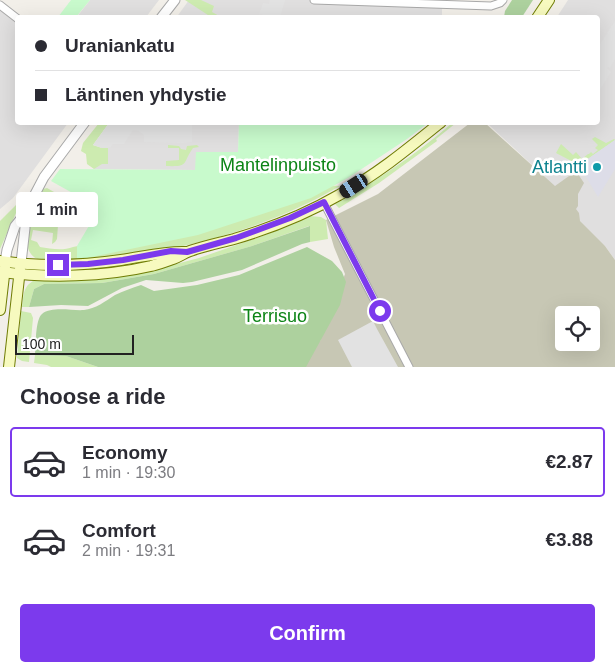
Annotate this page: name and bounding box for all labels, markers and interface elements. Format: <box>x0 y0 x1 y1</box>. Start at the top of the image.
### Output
text: Uraniankatu <box>65 35 175 56</box>
text: Läntinen yhdystie <box>65 84 227 105</box>
park label: Mantelinpuisto <box>220 155 336 175</box>
place label: Atlantti <box>532 157 587 177</box>
marker: Atlantti <box>591 161 603 173</box>
car <box>337 172 370 200</box>
callout: 1 min <box>17 192 99 228</box>
text: 1 min <box>36 201 78 218</box>
route end <box>47 254 69 276</box>
route start <box>369 300 391 322</box>
park label: Terrisuo <box>243 306 307 326</box>
map controls <box>555 306 600 351</box>
button: locate <box>555 306 600 351</box>
scale bar <box>15 332 134 355</box>
text: 100 m <box>22 336 61 352</box>
text: Choose a ride <box>20 384 165 409</box>
icon: car <box>22 440 67 485</box>
text: Economy <box>82 442 168 463</box>
text: €2.87 <box>545 451 593 472</box>
text: 1 min · 19:30 <box>82 464 175 481</box>
icon: car <box>22 518 67 563</box>
text: Comfort <box>82 520 156 541</box>
text: €3.88 <box>545 529 593 550</box>
text: 2 min · 19:31 <box>82 542 175 559</box>
button: Confirm <box>20 604 595 662</box>

